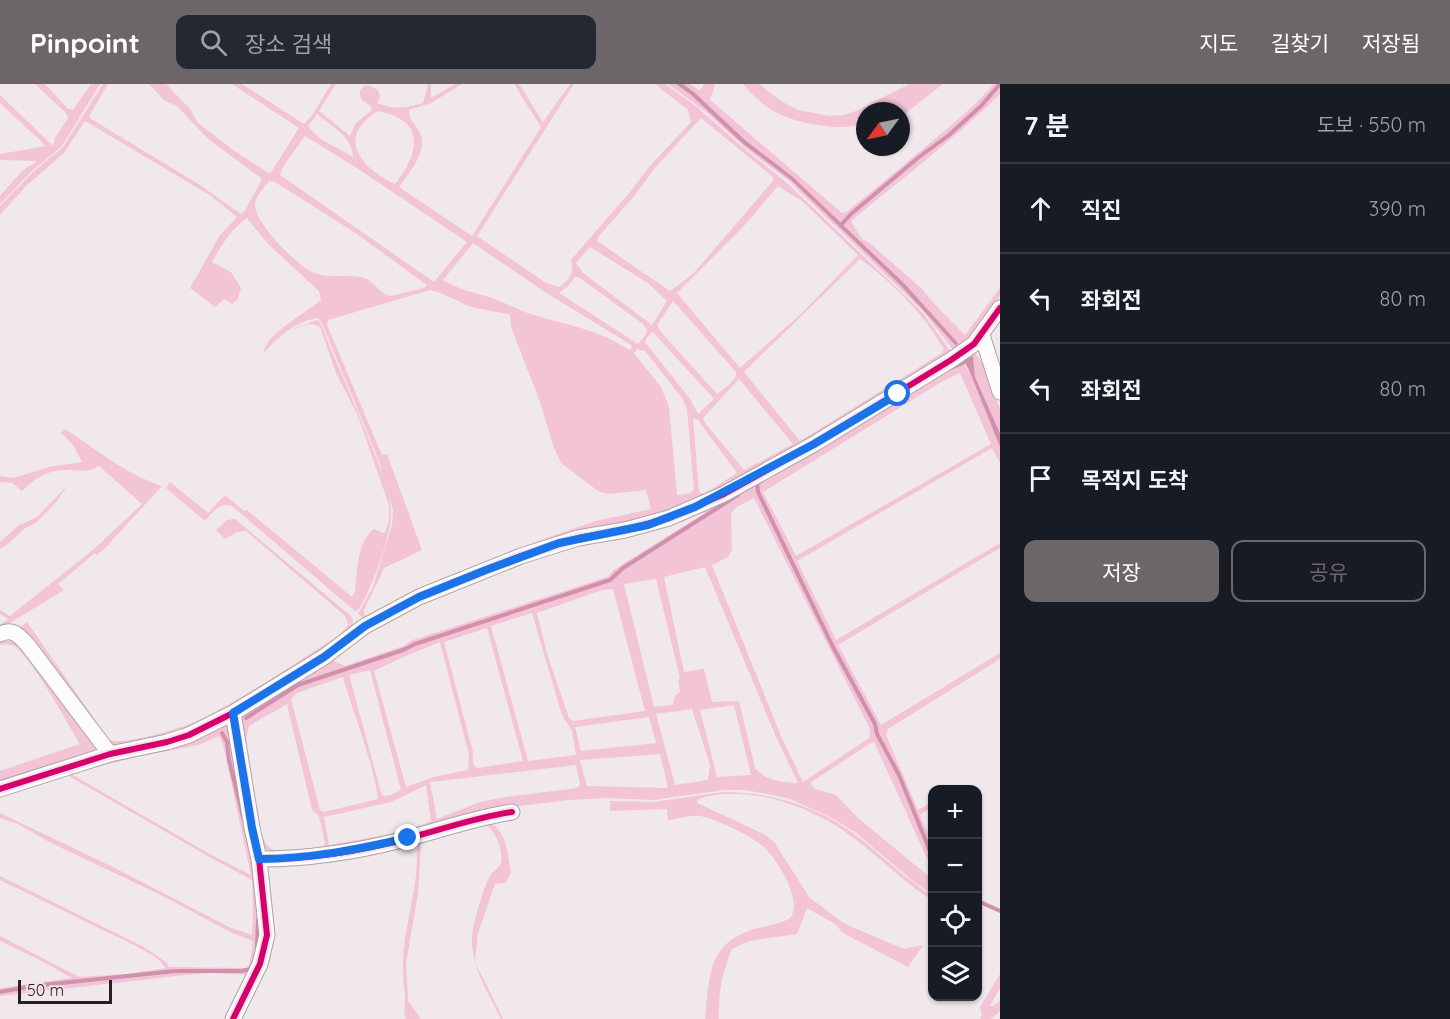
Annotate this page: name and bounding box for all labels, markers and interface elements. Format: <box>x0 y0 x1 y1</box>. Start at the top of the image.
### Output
search box <box>176 15 596 69</box>
text: Pinpoint <box>30 25 140 60</box>
icon: search <box>197 26 230 59</box>
text: 장소 검색 <box>245 30 332 58</box>
text: 지도 <box>1199 30 1238 56</box>
text: 길찾기 <box>1271 30 1329 56</box>
text: 저장됨 <box>1362 30 1420 56</box>
north arrow <box>856 102 910 156</box>
text: 7 분 <box>1024 109 1069 142</box>
text: 도보 · 550 m <box>1317 112 1426 137</box>
icon: ahead <box>1024 192 1057 225</box>
text: 직진 <box>1081 196 1121 224</box>
text: 390 m <box>1369 196 1426 221</box>
icon: left <box>1024 282 1057 315</box>
text: 좌회전 <box>1081 286 1142 314</box>
text: 80 m <box>1380 286 1426 311</box>
icon: left <box>1024 372 1057 405</box>
text: 좌회전 <box>1081 376 1142 404</box>
text: 80 m <box>1380 376 1426 401</box>
route start <box>884 380 910 406</box>
icon: arrive <box>1024 462 1057 495</box>
text: 목적지 도착 <box>1081 466 1188 494</box>
button: 저장 <box>1024 540 1219 602</box>
button: 공유 <box>1231 540 1426 602</box>
map controls <box>928 785 982 1001</box>
button: + <box>928 785 982 839</box>
route end <box>394 824 420 850</box>
button: − <box>928 839 982 893</box>
button: locate <box>928 893 982 947</box>
button: layers <box>928 947 982 1001</box>
scale bar <box>18 977 112 1004</box>
text: 50 m <box>27 980 64 1000</box>

